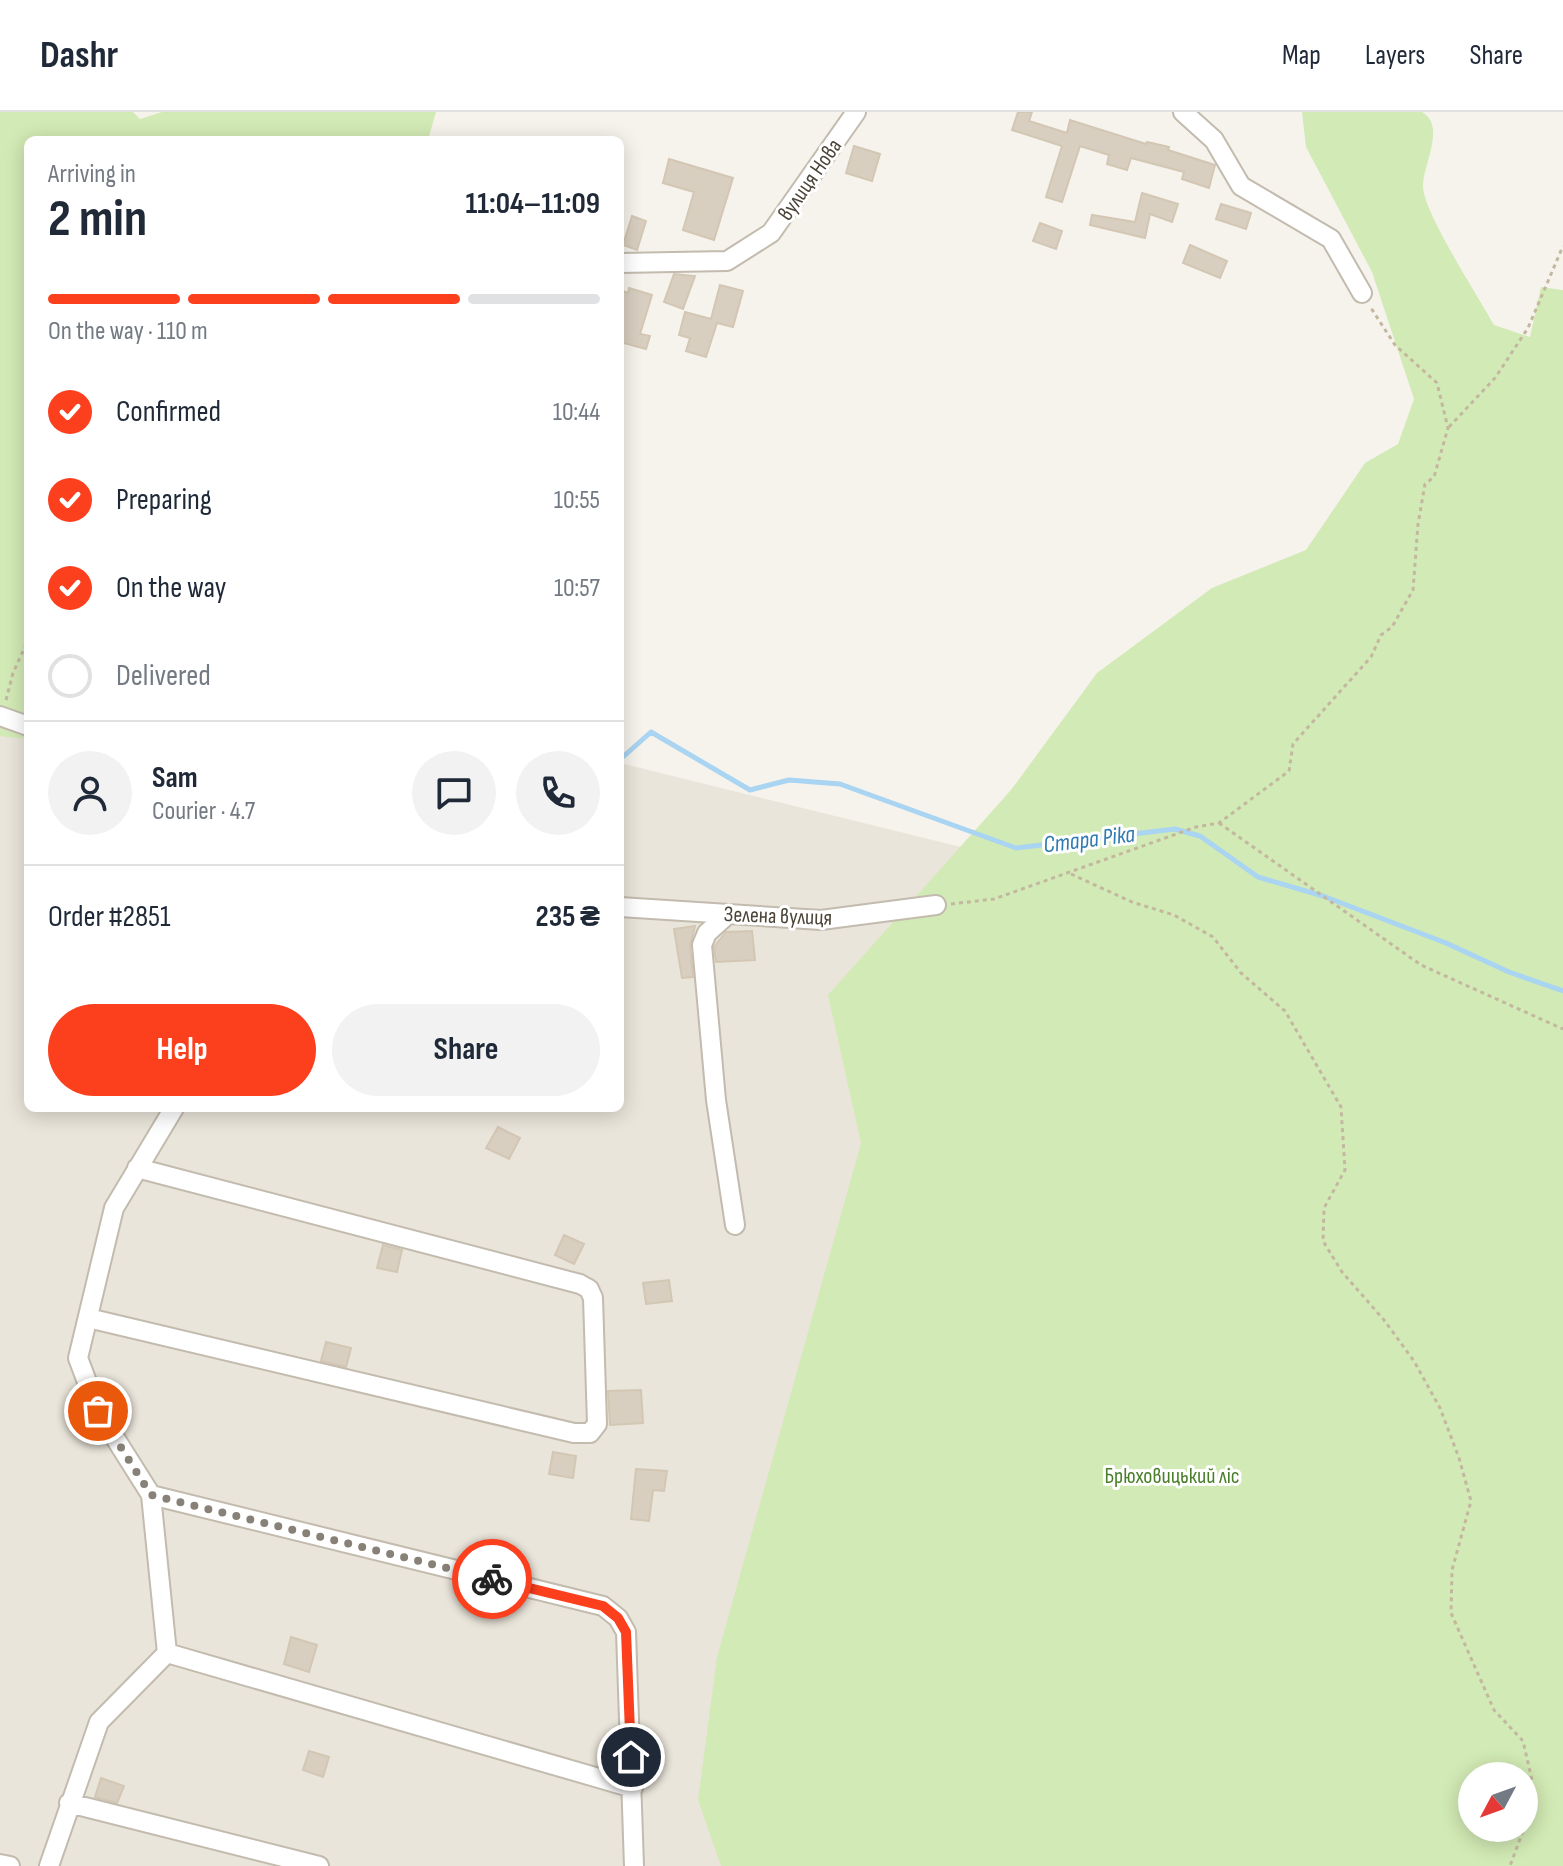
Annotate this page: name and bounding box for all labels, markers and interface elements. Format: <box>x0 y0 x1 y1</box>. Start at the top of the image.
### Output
text: Dashr <box>40 33 118 78</box>
text: Map <box>1282 39 1321 72</box>
text: Layers <box>1365 39 1425 72</box>
text: Share <box>1469 39 1523 72</box>
street label: вулиця Нова <box>772 134 848 226</box>
text: Arriving in <box>48 159 136 190</box>
text: 11:04–11:09 <box>465 186 600 222</box>
text: 2 min <box>48 188 147 251</box>
text: On the way · 110 m <box>48 316 208 347</box>
icon: check <box>48 390 92 434</box>
text: Confirmed <box>116 394 221 430</box>
text: 10:44 <box>553 397 600 428</box>
icon: check <box>48 478 92 522</box>
text: Preparing <box>116 482 212 518</box>
text: 10:55 <box>554 485 600 516</box>
icon: check <box>48 566 92 610</box>
text: On the way <box>116 570 226 606</box>
text: 10:57 <box>554 573 600 604</box>
text: Delivered <box>116 658 211 694</box>
button: person <box>48 751 132 835</box>
button: chat <box>412 751 496 835</box>
button: phone <box>516 751 600 835</box>
text: Sam <box>152 760 198 796</box>
text: Courier · 4.7 <box>152 796 255 827</box>
water label: Стара Ріка <box>1042 819 1137 859</box>
text: Order #2851 <box>48 899 171 935</box>
text: 235 ₴ <box>536 899 600 935</box>
street label: Зелена вулиця <box>723 901 833 932</box>
button: Help <box>48 1004 316 1096</box>
button: Share <box>332 1004 600 1096</box>
pin <box>64 1377 132 1445</box>
icon: bag <box>76 1389 120 1433</box>
park label: Брюховицький ліс <box>1104 1463 1240 1490</box>
courier <box>452 1539 532 1619</box>
icon: bike <box>470 1557 514 1601</box>
pin <box>597 1723 665 1791</box>
icon: home <box>609 1735 653 1779</box>
north arrow <box>1458 1762 1538 1842</box>
map controls <box>1458 1762 1538 1842</box>

